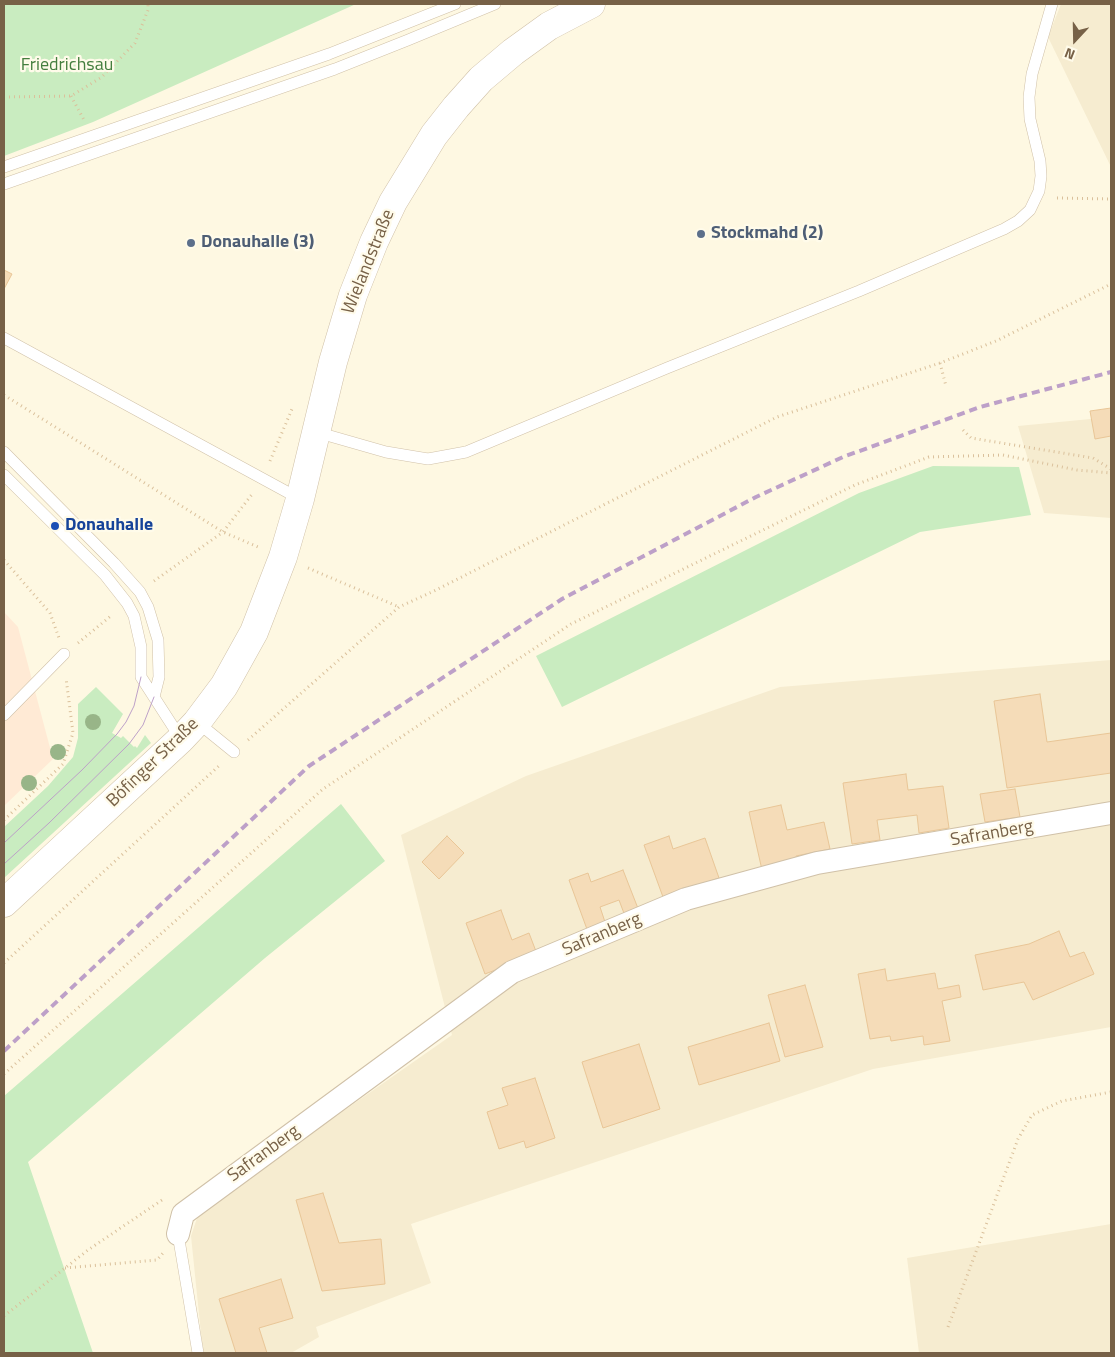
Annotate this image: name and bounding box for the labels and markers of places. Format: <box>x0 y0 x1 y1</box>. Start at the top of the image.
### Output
place label: Stockmahd (2) <box>711 223 823 245</box>
marker: Stockmahd (2) <box>695 228 707 240</box>
place label: Donauhalle (3) <box>201 232 314 254</box>
marker: Donauhalle (3) <box>185 237 197 249</box>
place label: Donauhalle <box>65 515 153 537</box>
marker: Donauhalle <box>49 520 61 532</box>

